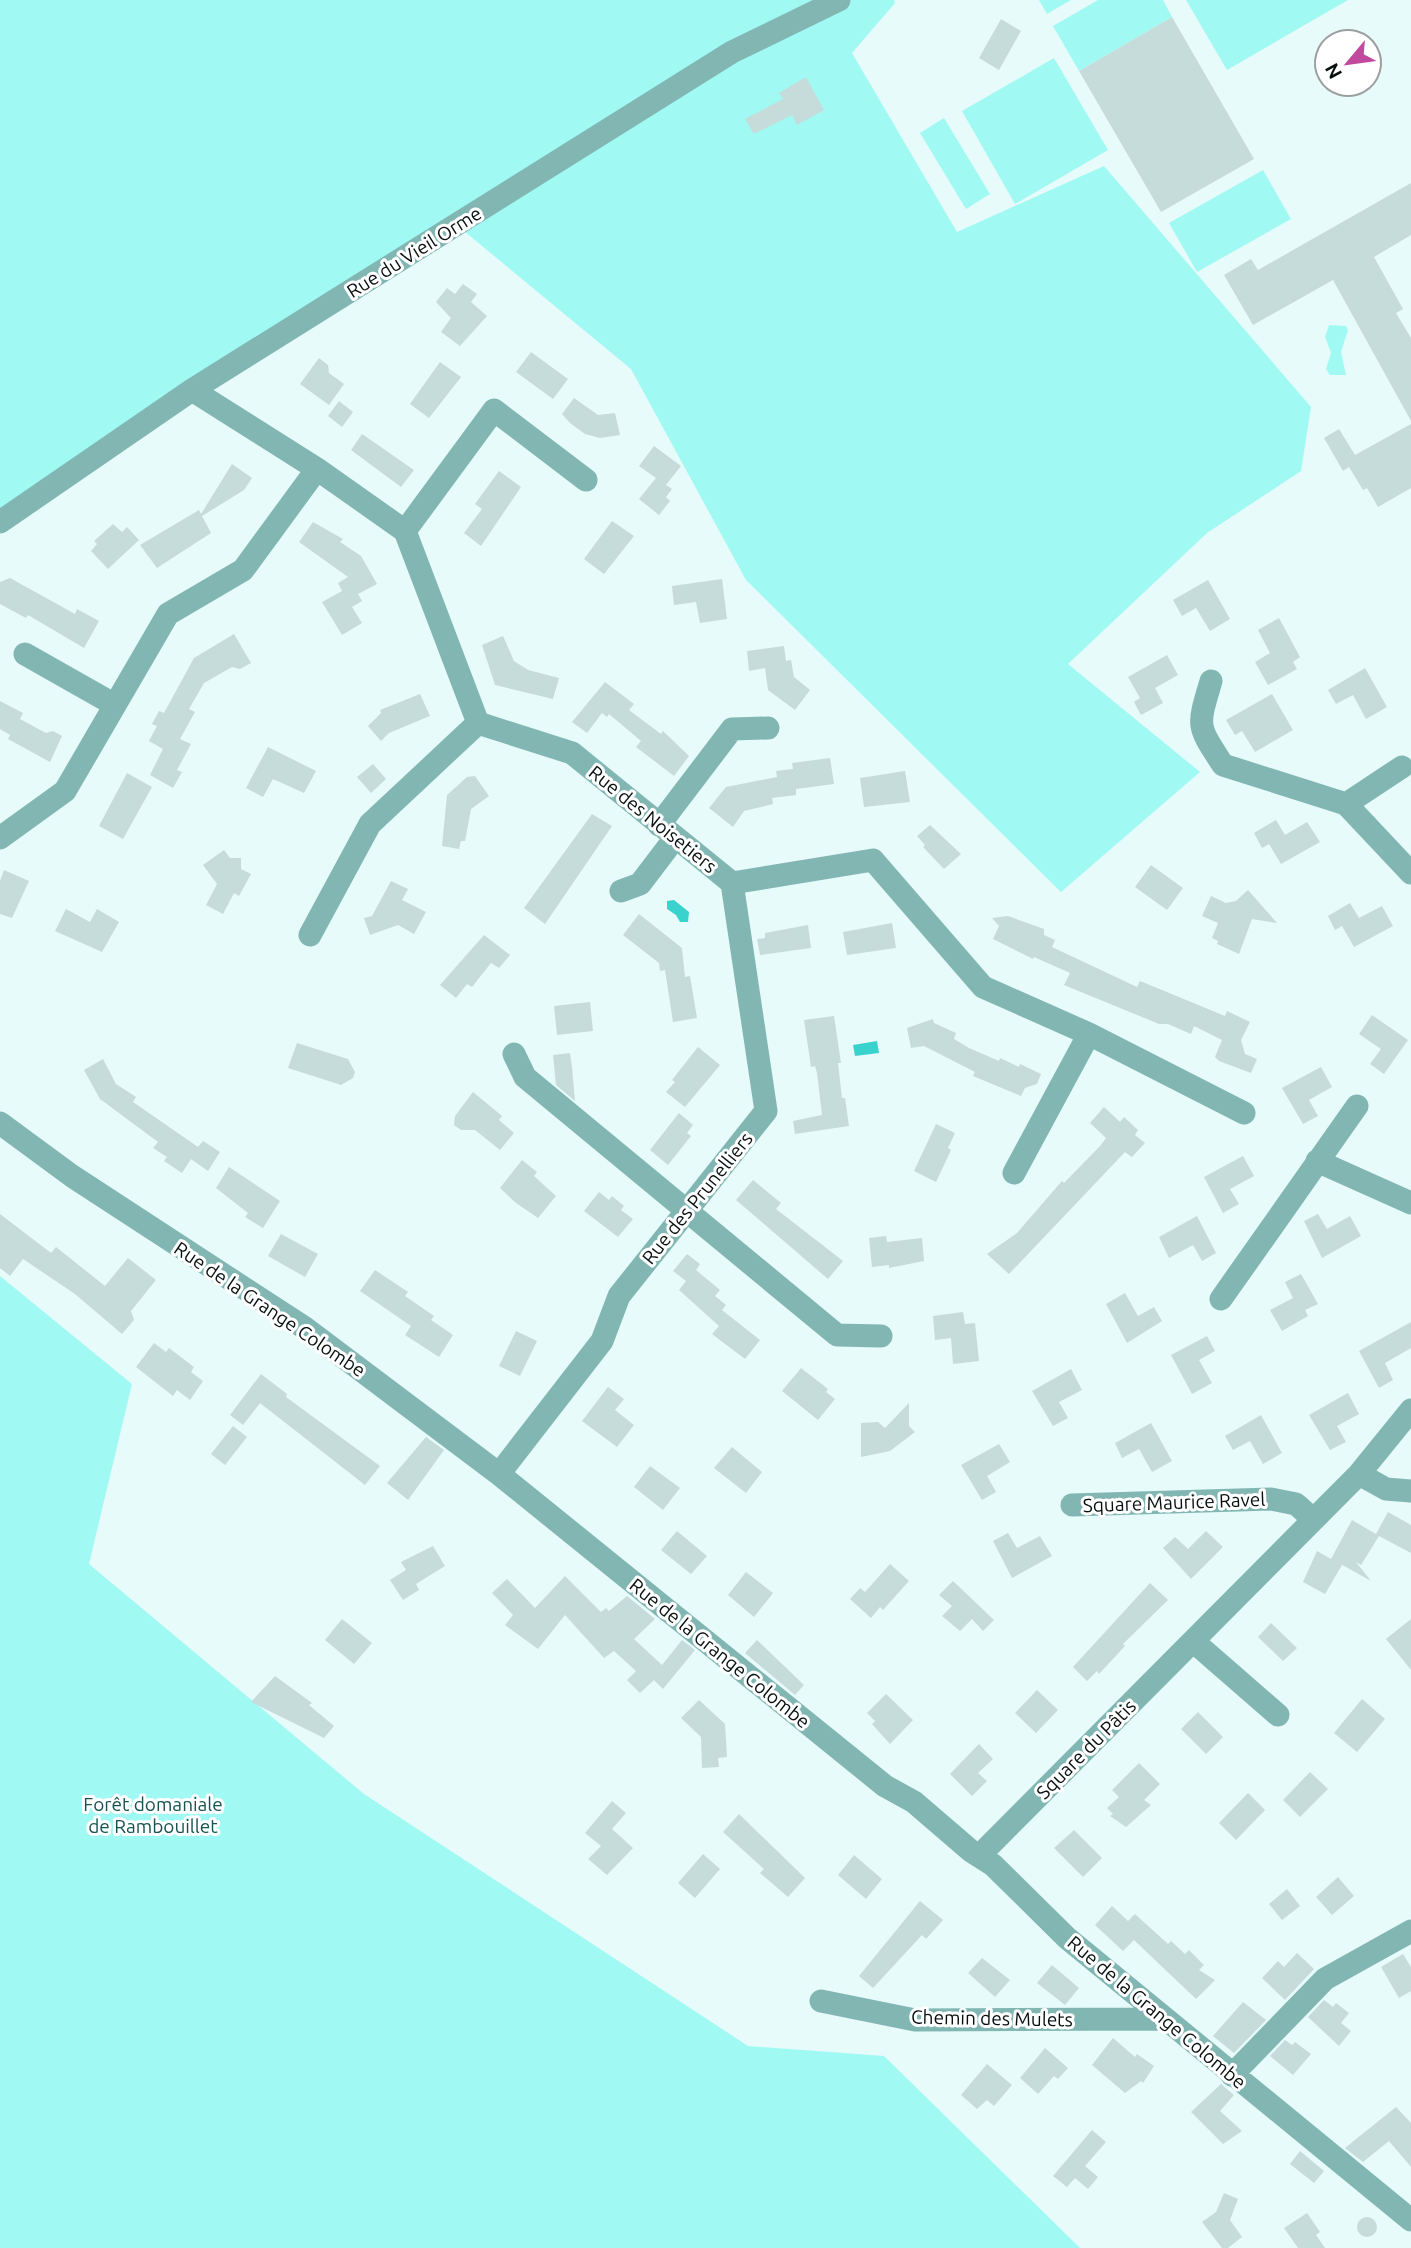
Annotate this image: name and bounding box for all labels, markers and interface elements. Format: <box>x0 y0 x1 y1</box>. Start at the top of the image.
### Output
north arrow <box>1313 28 1383 98</box>
text: N <box>1320 60 1346 83</box>
street label: Rue du Vieil Orme <box>343 202 485 302</box>
street label: Rue des Noisetiers <box>585 761 721 877</box>
street label: Rue des Prunelliers <box>637 1128 757 1268</box>
street label: Rue de la Grange Colombe <box>170 1237 370 1381</box>
street label: Square Maurice Ravel <box>1082 1488 1266 1516</box>
street label: Rue de la Grange Colombe <box>625 1573 815 1733</box>
street label: Square du Pâtis <box>1032 1695 1140 1803</box>
park label: Forêt domaniale de Rambouillet <box>83 1793 223 1837</box>
street label: Rue de la Grange Colombe <box>1064 1931 1250 2093</box>
street label: Chemin des Mulets <box>911 2006 1073 2030</box>

